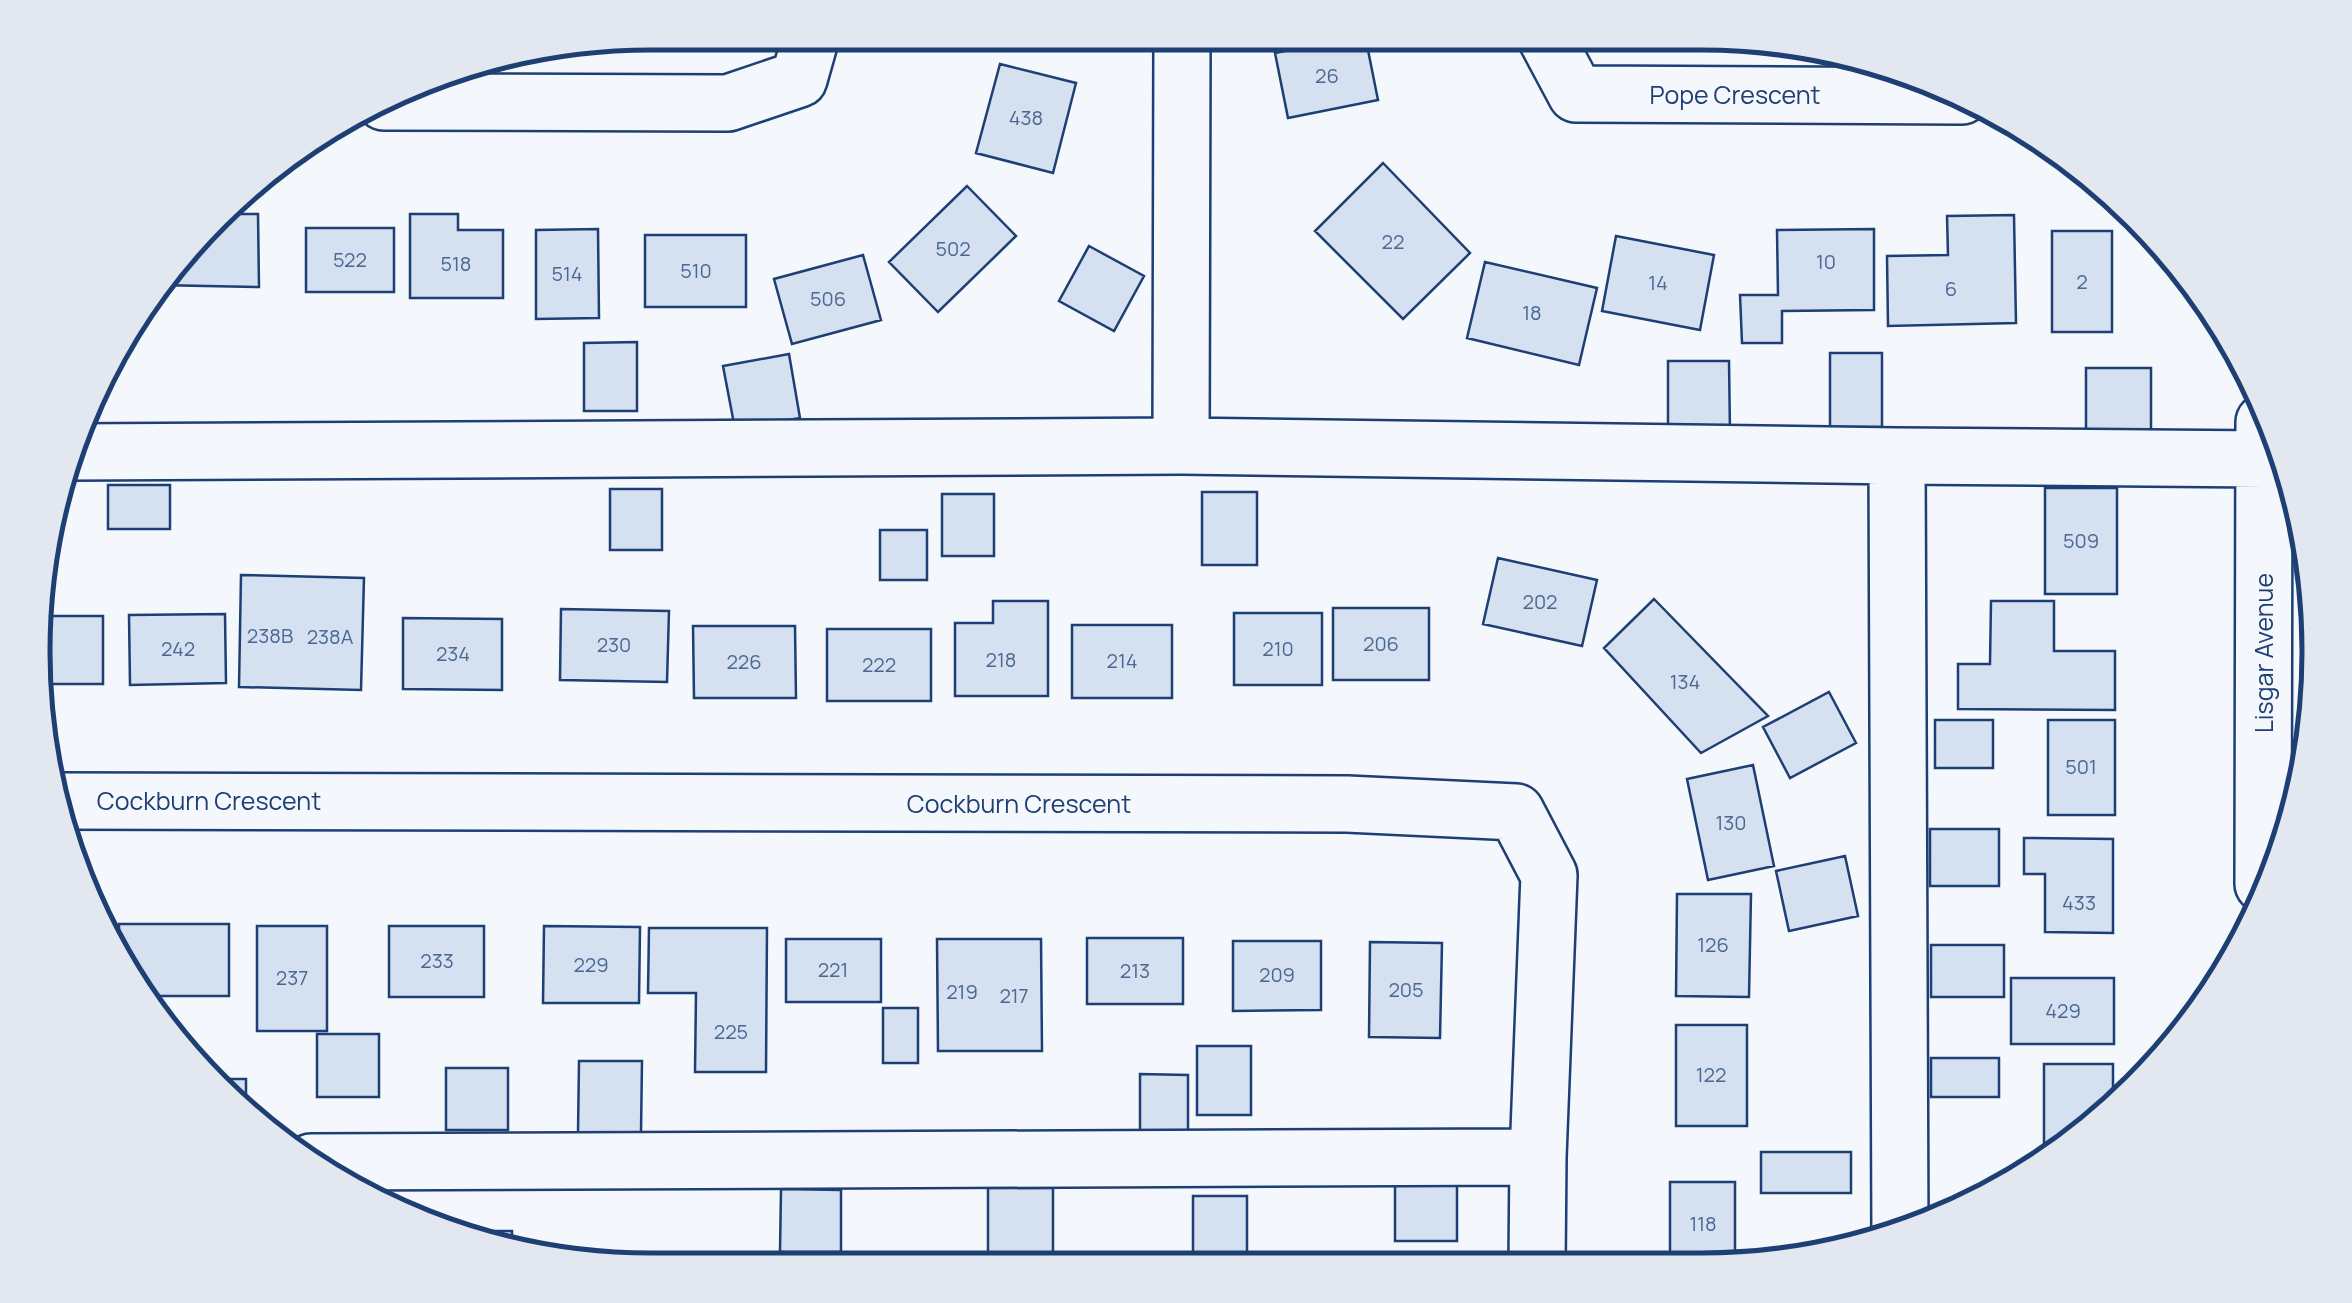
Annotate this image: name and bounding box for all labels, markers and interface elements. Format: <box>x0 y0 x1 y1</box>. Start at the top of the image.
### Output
house number: 26 <box>1315 62 1339 89</box>
street label: Pope Crescent <box>1649 77 1821 112</box>
house number: 438 <box>1009 104 1043 131</box>
house number: 22 <box>1382 228 1404 255</box>
house number: 502 <box>935 235 971 262</box>
house number: 522 <box>333 246 367 273</box>
house number: 10 <box>1816 248 1836 275</box>
house number: 518 <box>441 250 471 277</box>
house number: 510 <box>680 257 712 284</box>
house number: 514 <box>551 260 583 287</box>
house number: 2 <box>2076 268 2088 295</box>
house number: 14 <box>1648 269 1668 296</box>
house number: 6 <box>1945 275 1957 302</box>
house number: 506 <box>810 285 846 312</box>
house number: 18 <box>1522 299 1542 326</box>
house number: 509 <box>2063 527 2099 554</box>
street label: Lisgar Avenue <box>2246 573 2281 733</box>
house number: 202 <box>1523 588 1558 615</box>
house number: 238B <box>247 622 293 649</box>
house number: 238A <box>307 623 354 650</box>
house number: 206 <box>1363 630 1399 657</box>
house number: 230 <box>597 631 631 658</box>
house number: 242 <box>161 635 195 662</box>
house number: 210 <box>1262 635 1294 662</box>
house number: 234 <box>436 640 470 667</box>
house number: 218 <box>986 646 1016 673</box>
house number: 214 <box>1107 647 1138 674</box>
house number: 226 <box>726 648 762 675</box>
house number: 222 <box>862 651 896 678</box>
house number: 134 <box>1670 668 1700 695</box>
house number: 501 <box>2065 753 2097 780</box>
street label: Cockburn Crescent <box>97 783 321 818</box>
street label: Cockburn Crescent <box>907 786 1131 821</box>
house number: 130 <box>1715 809 1747 836</box>
house number: 433 <box>2062 889 2096 916</box>
house number: 126 <box>1697 931 1729 958</box>
house number: 233 <box>420 947 454 974</box>
house number: 229 <box>573 951 609 978</box>
house number: 221 <box>818 956 848 983</box>
house number: 213 <box>1120 957 1150 984</box>
house number: 209 <box>1259 961 1295 988</box>
house number: 237 <box>276 964 308 991</box>
house number: 205 <box>1388 976 1424 1003</box>
house number: 219 <box>946 978 978 1005</box>
house number: 217 <box>999 982 1029 1009</box>
house number: 429 <box>2045 997 2081 1024</box>
house number: 225 <box>714 1018 748 1045</box>
house number: 122 <box>1696 1061 1726 1088</box>
house number: 118 <box>1689 1210 1717 1237</box>

